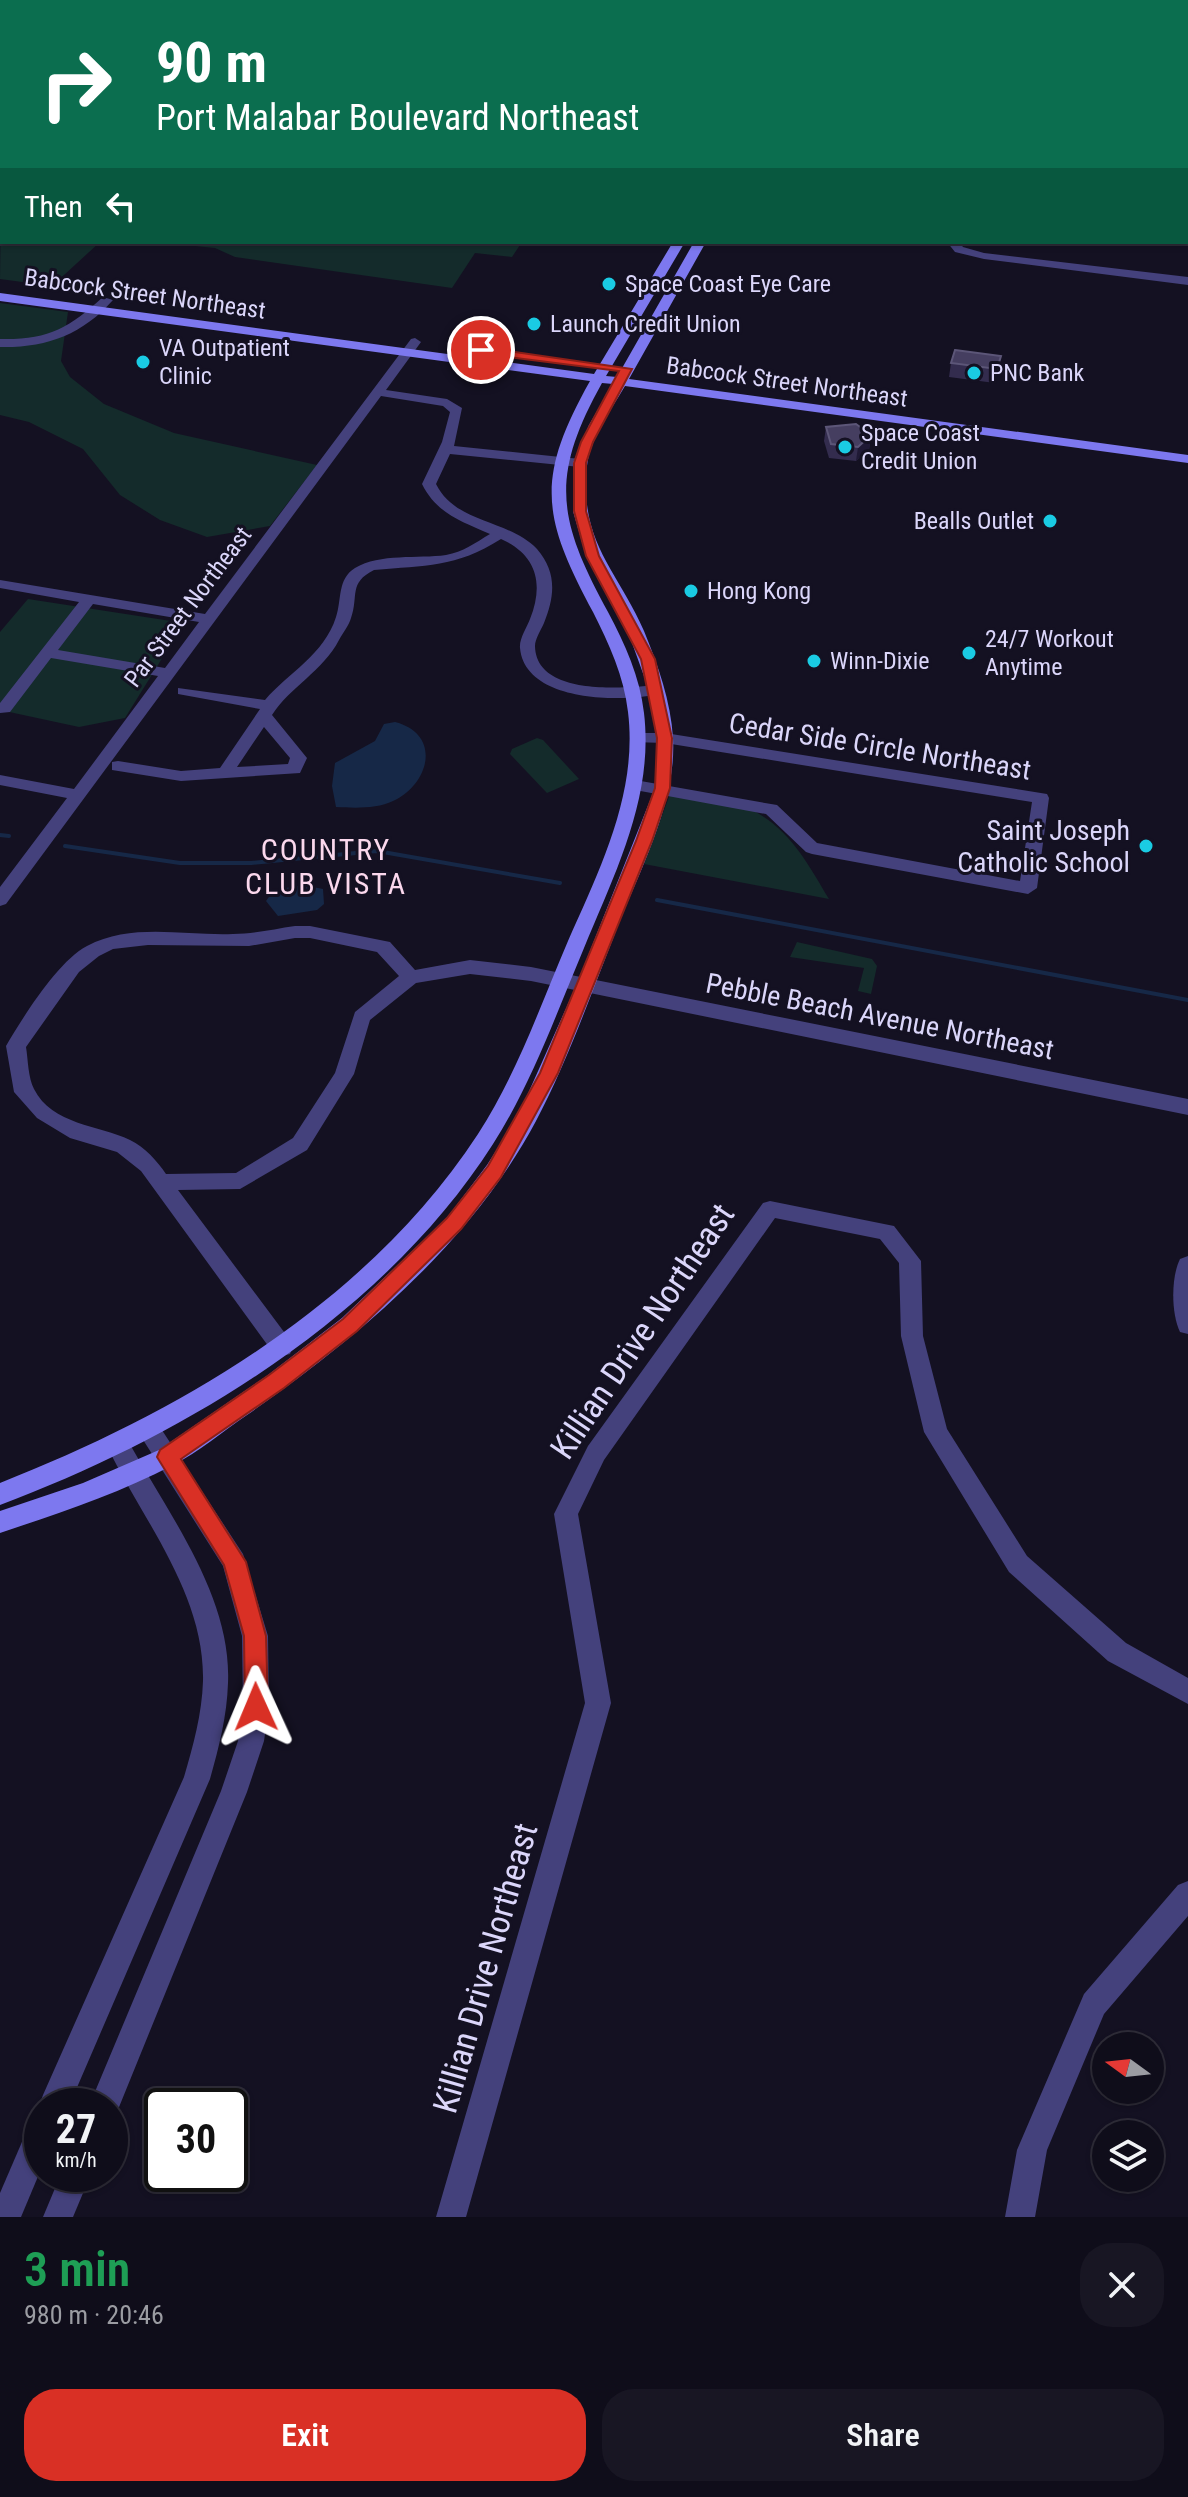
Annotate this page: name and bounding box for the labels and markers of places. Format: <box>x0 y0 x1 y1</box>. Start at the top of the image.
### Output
place label: Space Coast Eye Care <box>625 270 831 298</box>
marker: Space Coast Eye Care <box>600 275 618 293</box>
place label: Launch Credit Union <box>550 310 741 338</box>
marker: Launch Credit Union <box>525 315 543 333</box>
pin <box>447 316 515 384</box>
place label: VA Outpatient Clinic <box>159 334 290 390</box>
marker: VA Outpatient Clinic <box>134 353 152 371</box>
place label: PNC Bank <box>990 359 1085 387</box>
marker: PNC Bank <box>965 364 983 382</box>
place label: Space Coast Credit Union <box>861 419 980 475</box>
marker: Space Coast Credit Union <box>836 438 854 456</box>
place label: Bealls Outlet <box>914 507 1034 535</box>
marker: Bealls Outlet <box>1041 512 1059 530</box>
place label: Hong Kong <box>707 577 811 605</box>
marker: Hong Kong <box>682 582 700 600</box>
place label: 24/7 Workout Anytime <box>985 625 1114 681</box>
marker: 24/7 Workout Anytime <box>960 644 978 662</box>
place label: Winn-Dixie <box>830 647 930 675</box>
marker: Winn-Dixie <box>805 652 823 670</box>
place label: Saint Joseph Catholic School <box>957 814 1130 879</box>
marker: Saint Joseph Catholic School <box>1137 837 1155 855</box>

